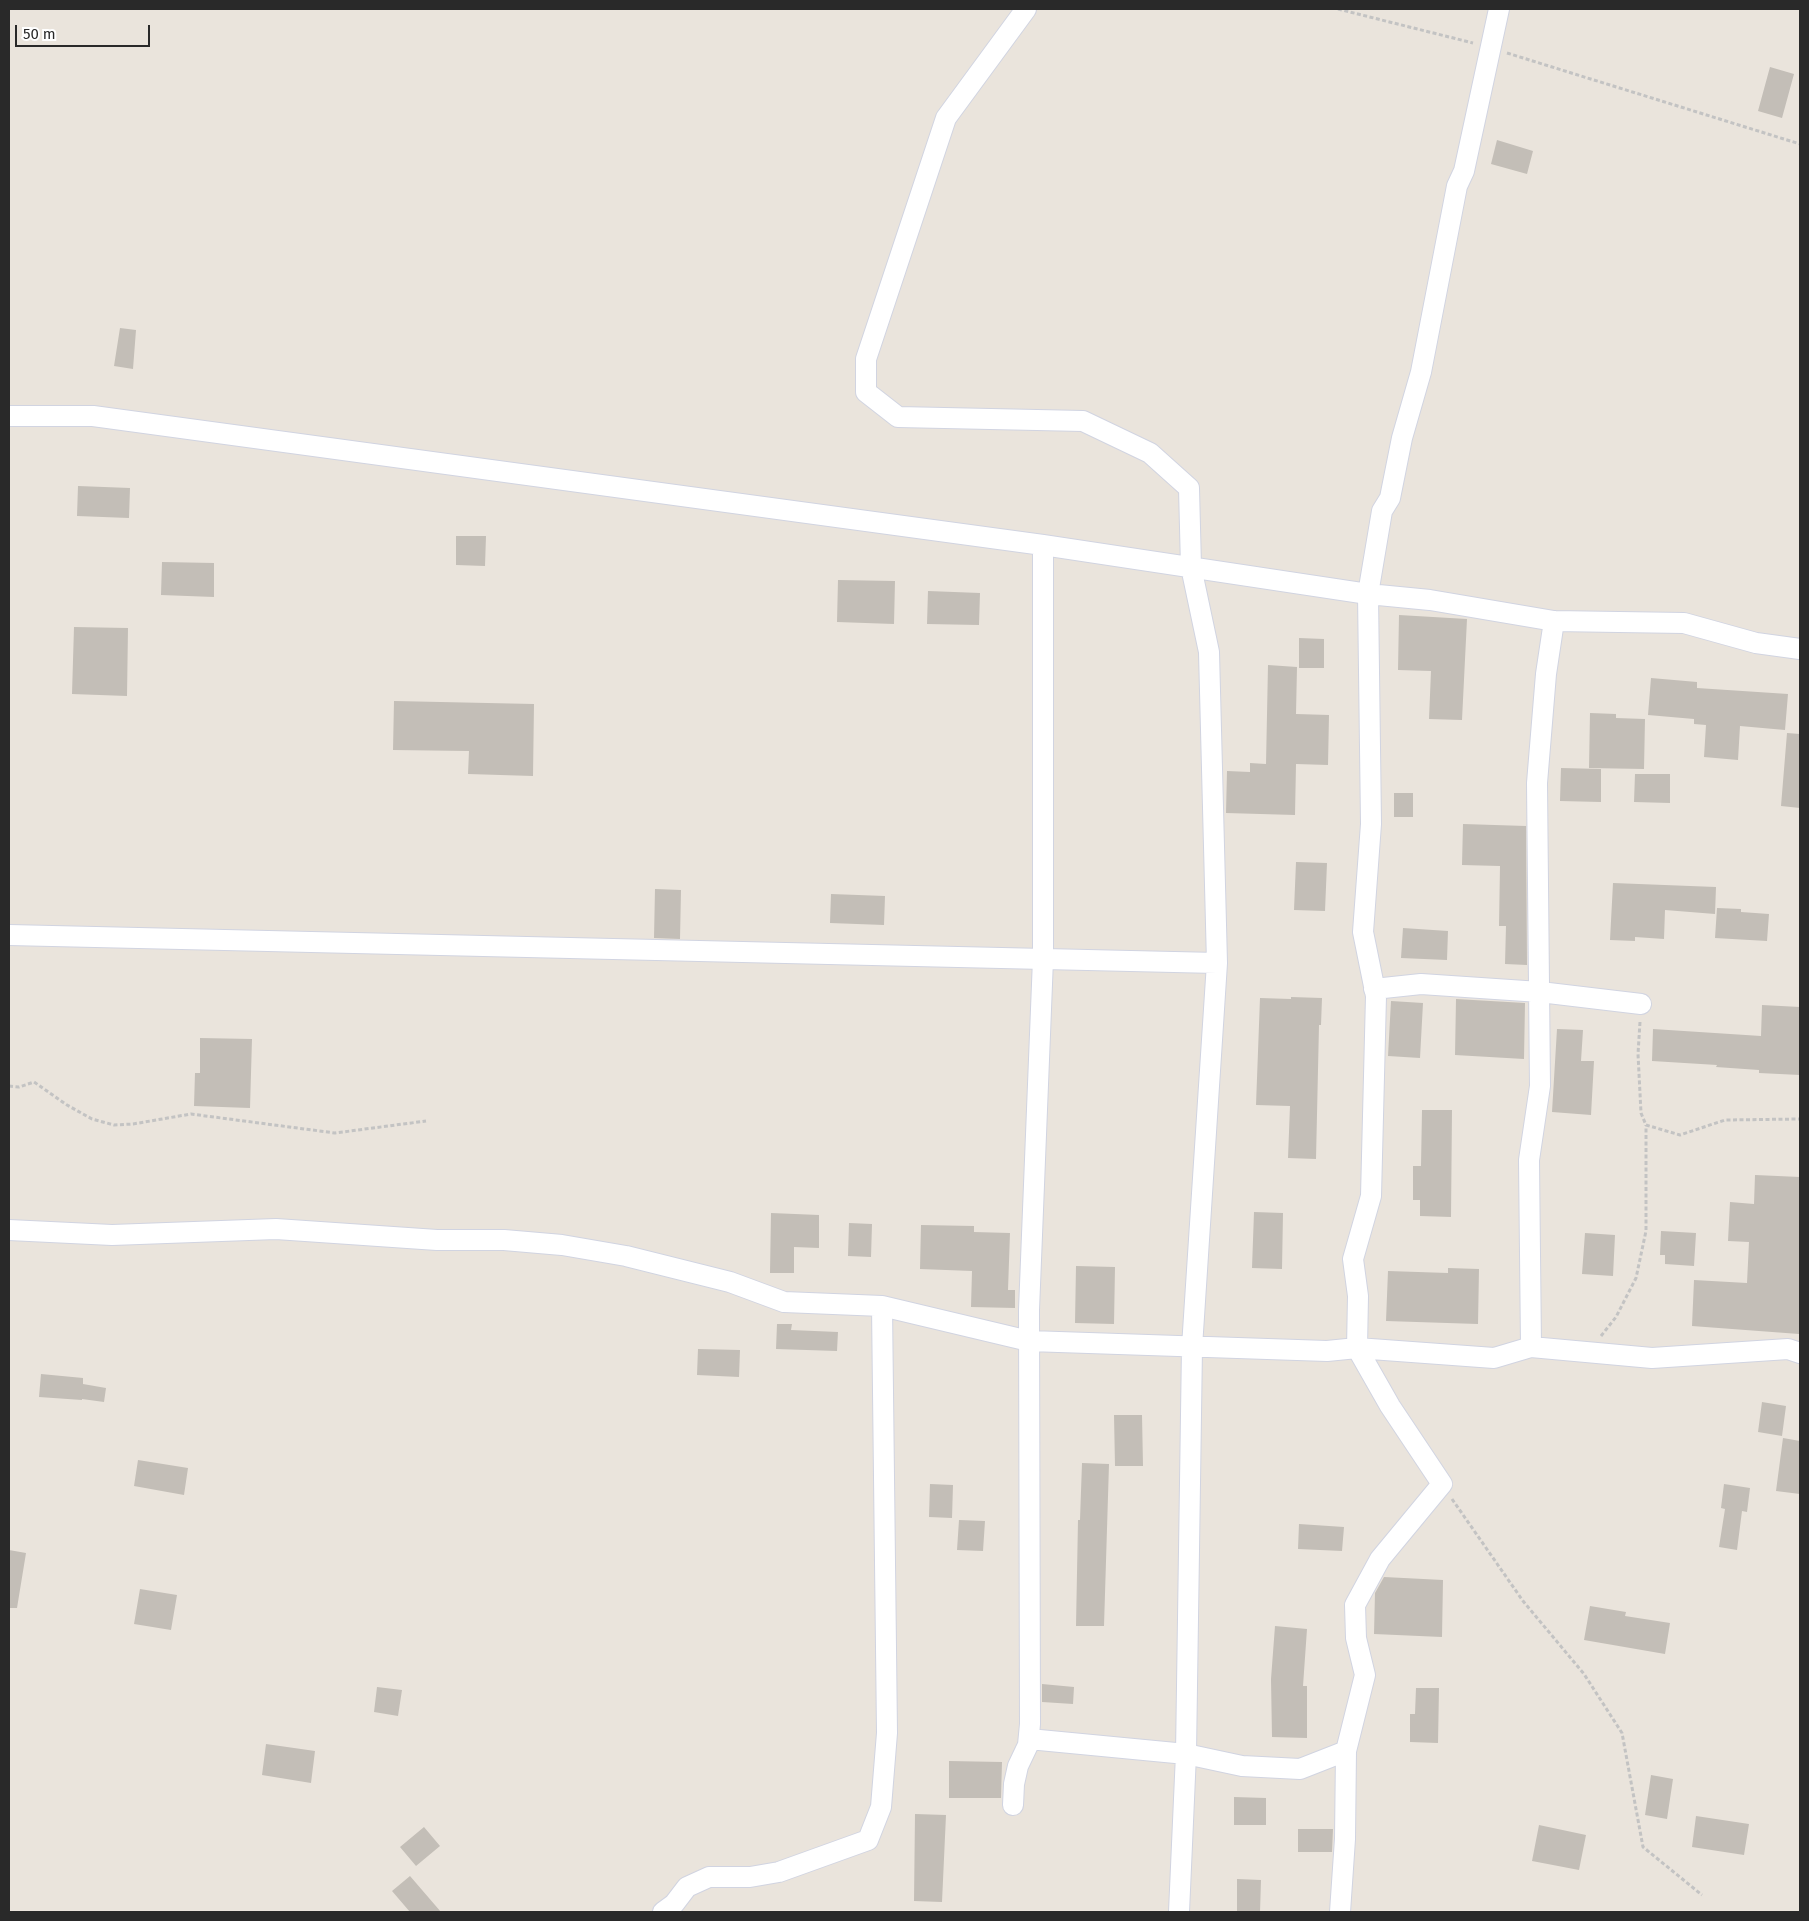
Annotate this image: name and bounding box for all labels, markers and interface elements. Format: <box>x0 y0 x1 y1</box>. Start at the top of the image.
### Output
scale bar <box>18 15 152 47</box>
text: 50 m <box>23 25 56 43</box>

